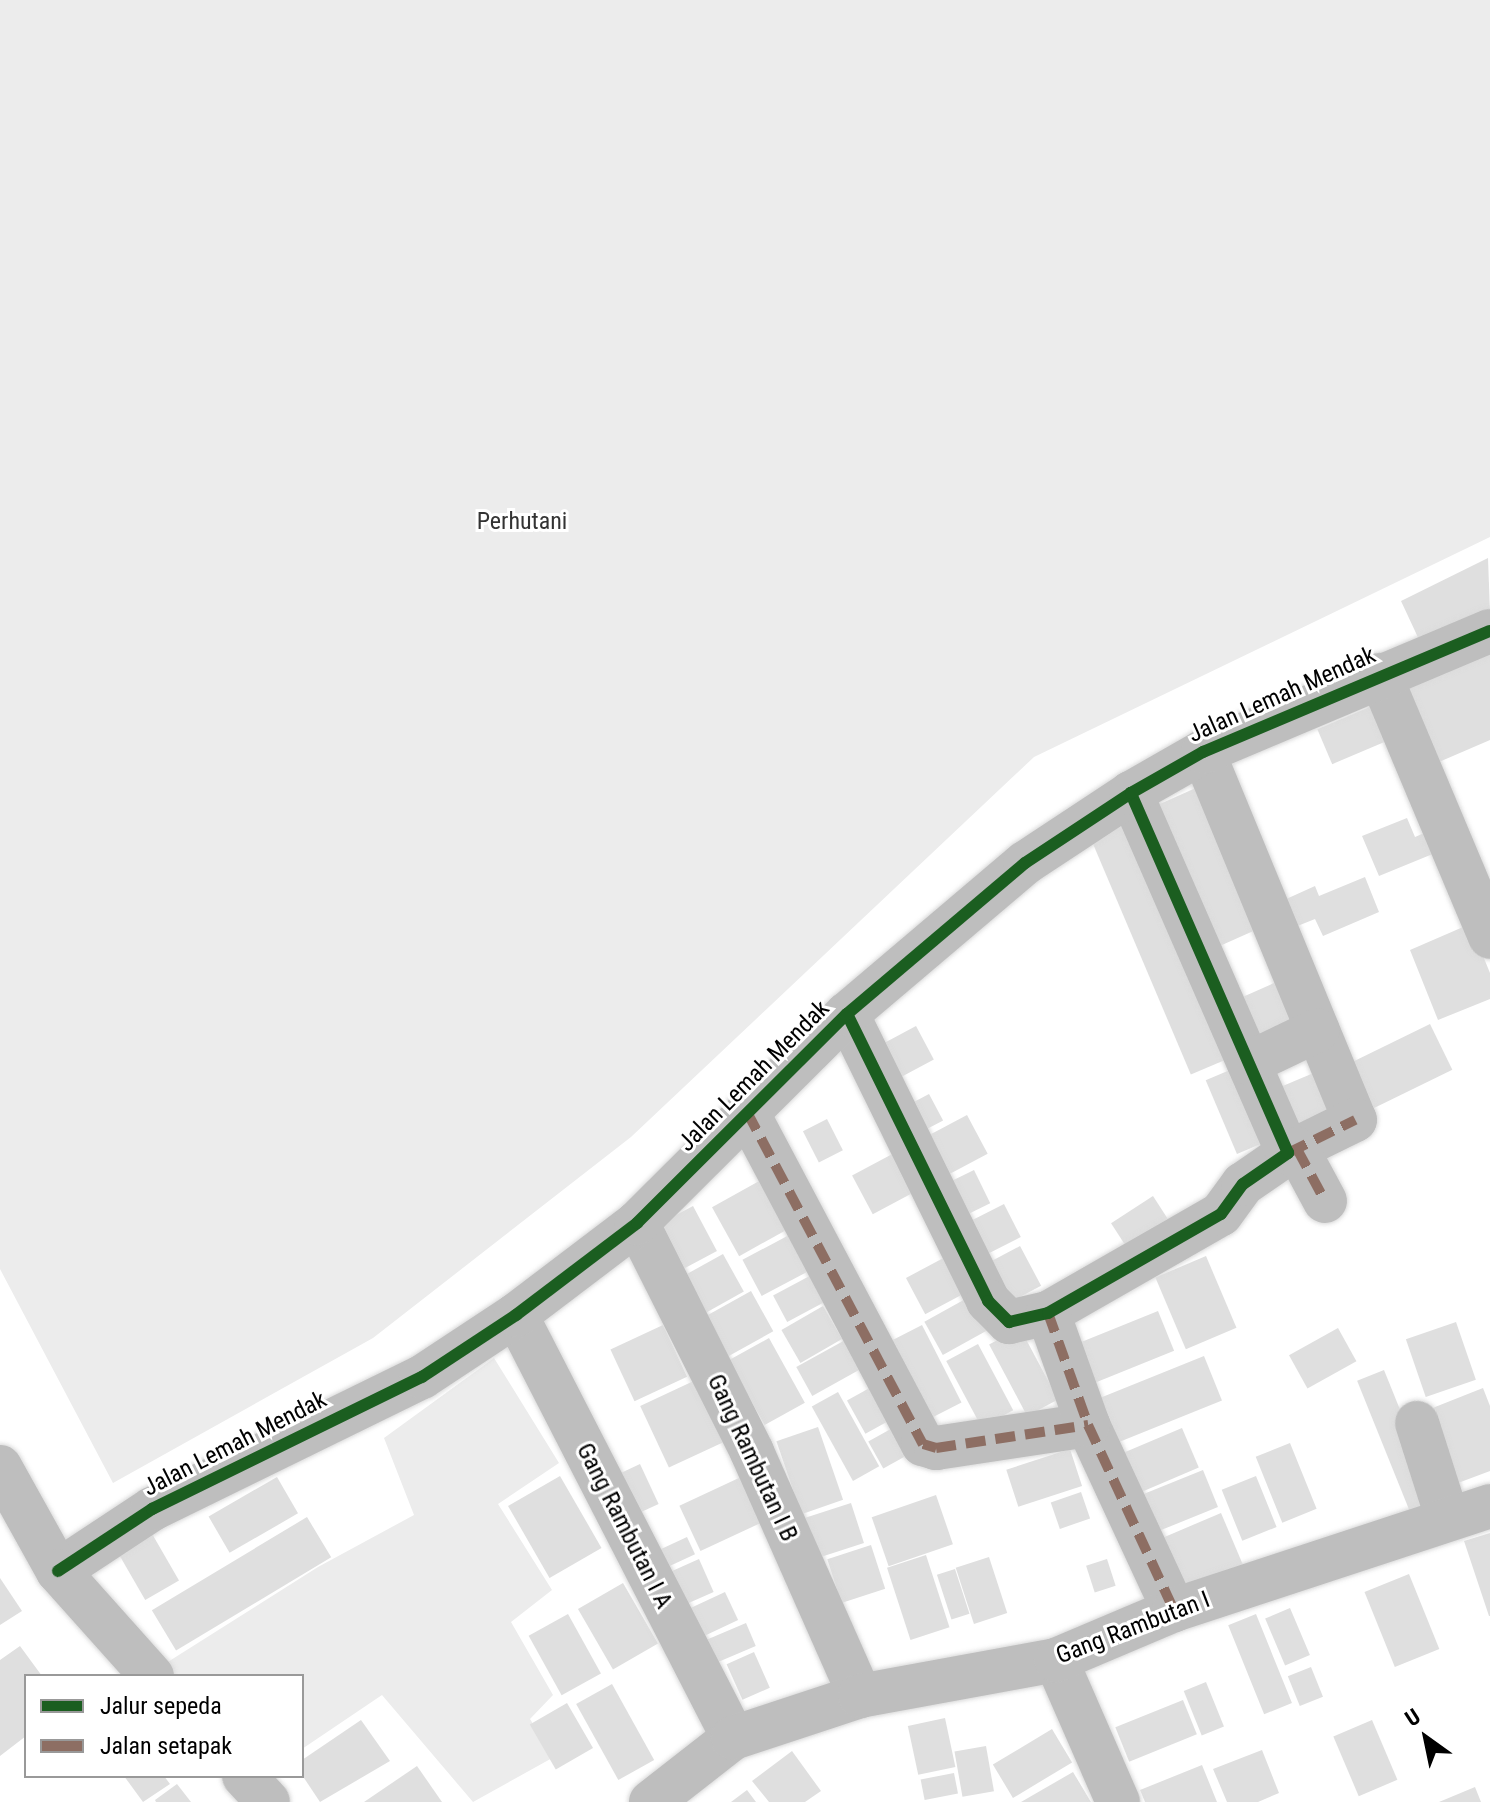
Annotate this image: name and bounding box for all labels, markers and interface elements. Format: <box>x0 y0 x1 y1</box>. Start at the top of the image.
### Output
park label: Perhutani <box>477 508 567 536</box>
street label: Jalan Lemah Mendak <box>1184 641 1380 749</box>
street label: Jalan Lemah Mendak <box>672 994 836 1158</box>
street label: Gang Rambutan I B <box>701 1370 803 1546</box>
street label: Jalan Lemah Mendak <box>139 1385 331 1503</box>
street label: Gang Rambutan I A <box>570 1439 678 1613</box>
street label: Gang Rambutan I <box>1052 1586 1214 1670</box>
legend <box>24 1674 304 1778</box>
text: Jalur sepeda <box>100 1692 222 1720</box>
north arrow <box>1386 1698 1466 1778</box>
text: U <box>1401 1704 1425 1731</box>
text: Jalan setapak <box>100 1732 232 1760</box>

